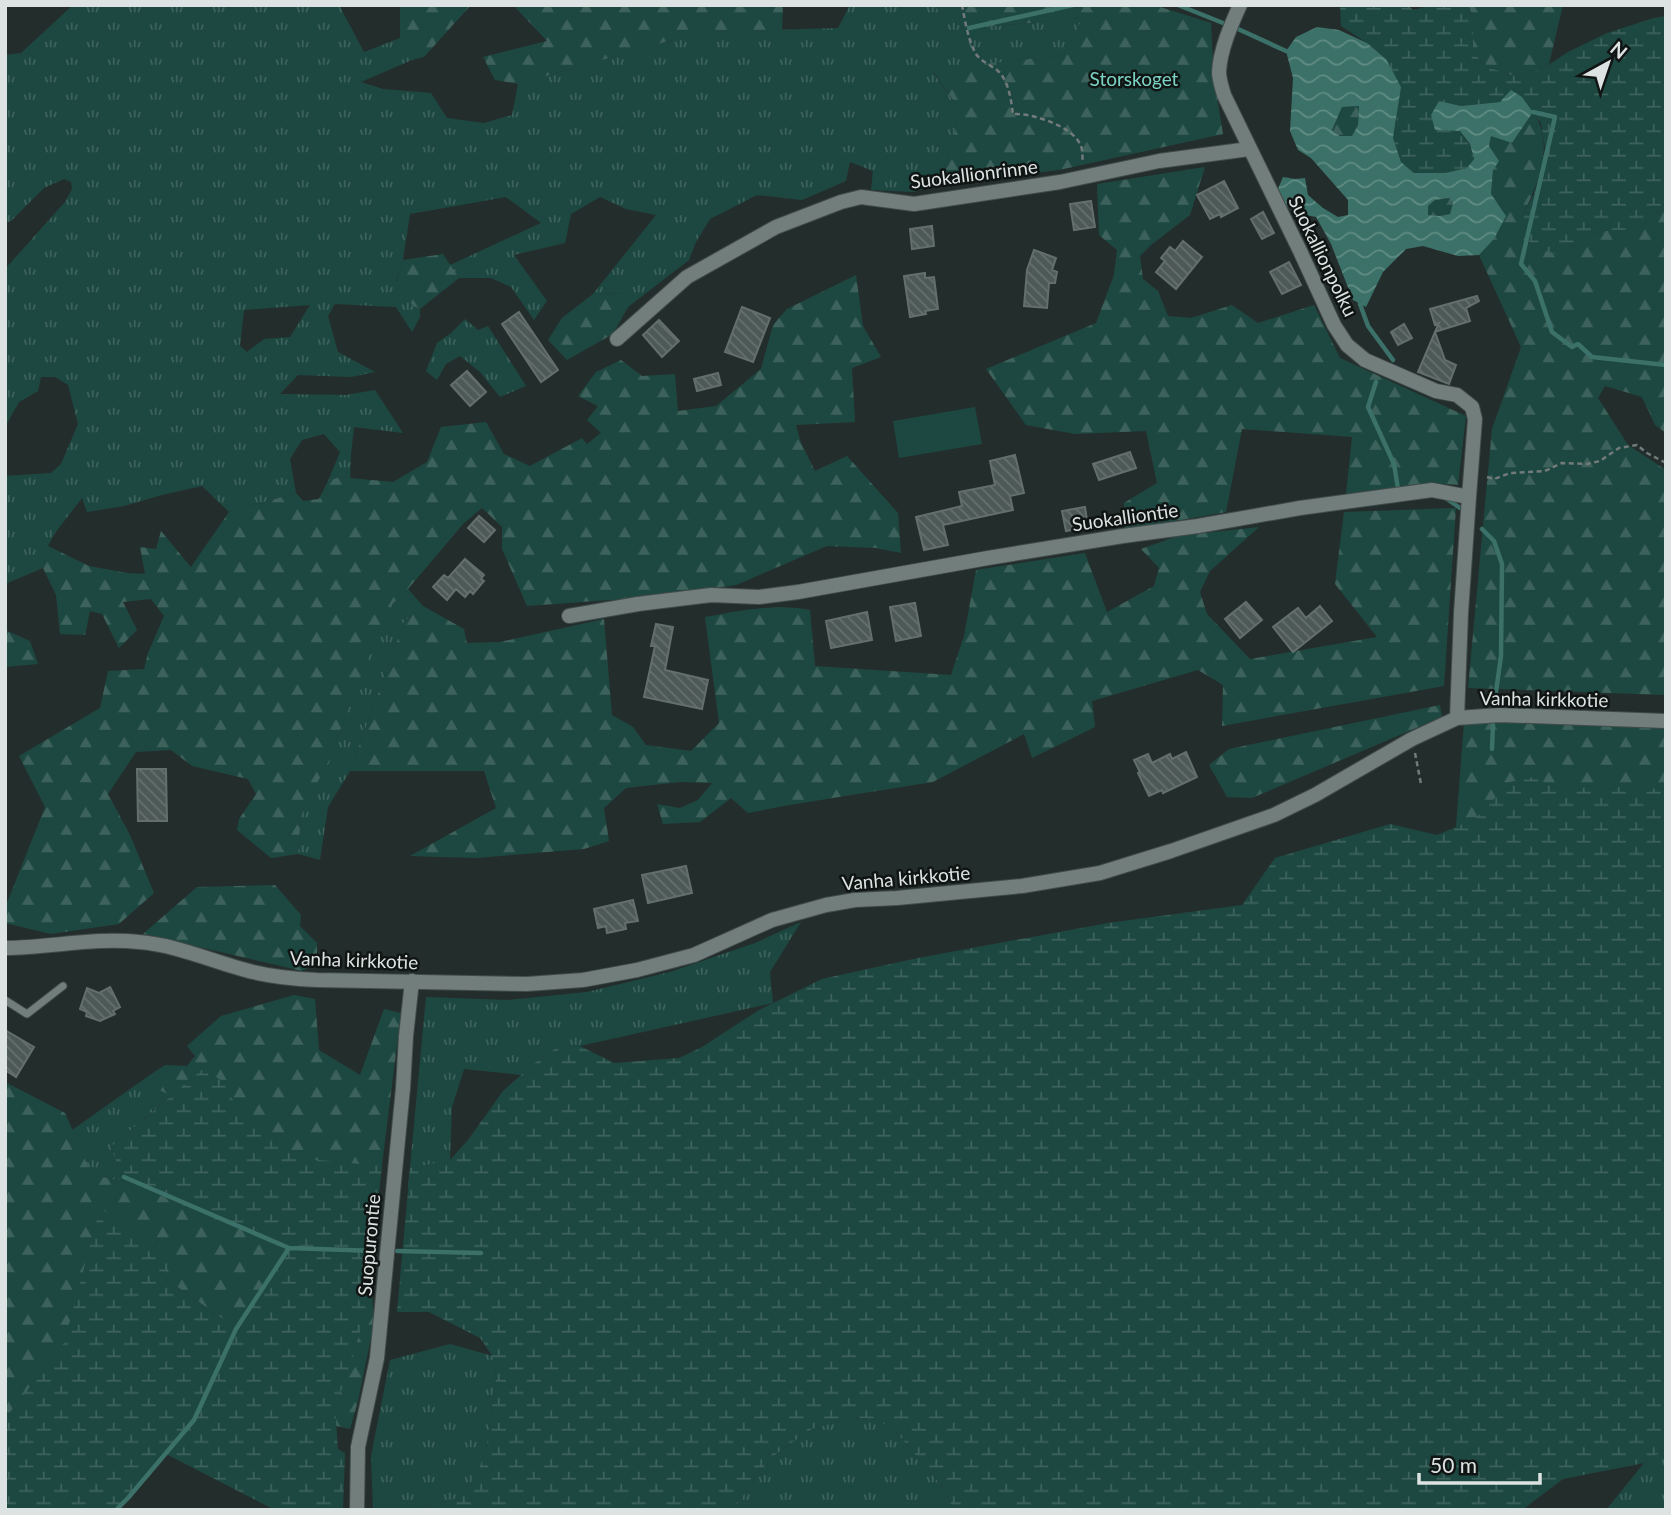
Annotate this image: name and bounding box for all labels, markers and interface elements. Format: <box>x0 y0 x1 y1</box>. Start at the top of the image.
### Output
north arrow <box>1573 28 1643 98</box>
text: N <box>1606 36 1632 63</box>
park label: Storskoget <box>1090 67 1179 90</box>
street label: Suokallionrinne <box>909 154 1039 193</box>
street label: Suokallionpolku <box>1284 192 1363 320</box>
street label: Suokalliontie <box>1070 498 1180 535</box>
street label: Vanha kirkkotie <box>1479 686 1609 711</box>
street label: Vanha kirkkotie <box>841 860 971 895</box>
street label: Vanha kirkkotie <box>289 946 419 973</box>
street label: Suopurontie <box>353 1193 384 1297</box>
scale bar <box>1419 1442 1540 1486</box>
text: 50 m <box>1430 1452 1477 1477</box>

